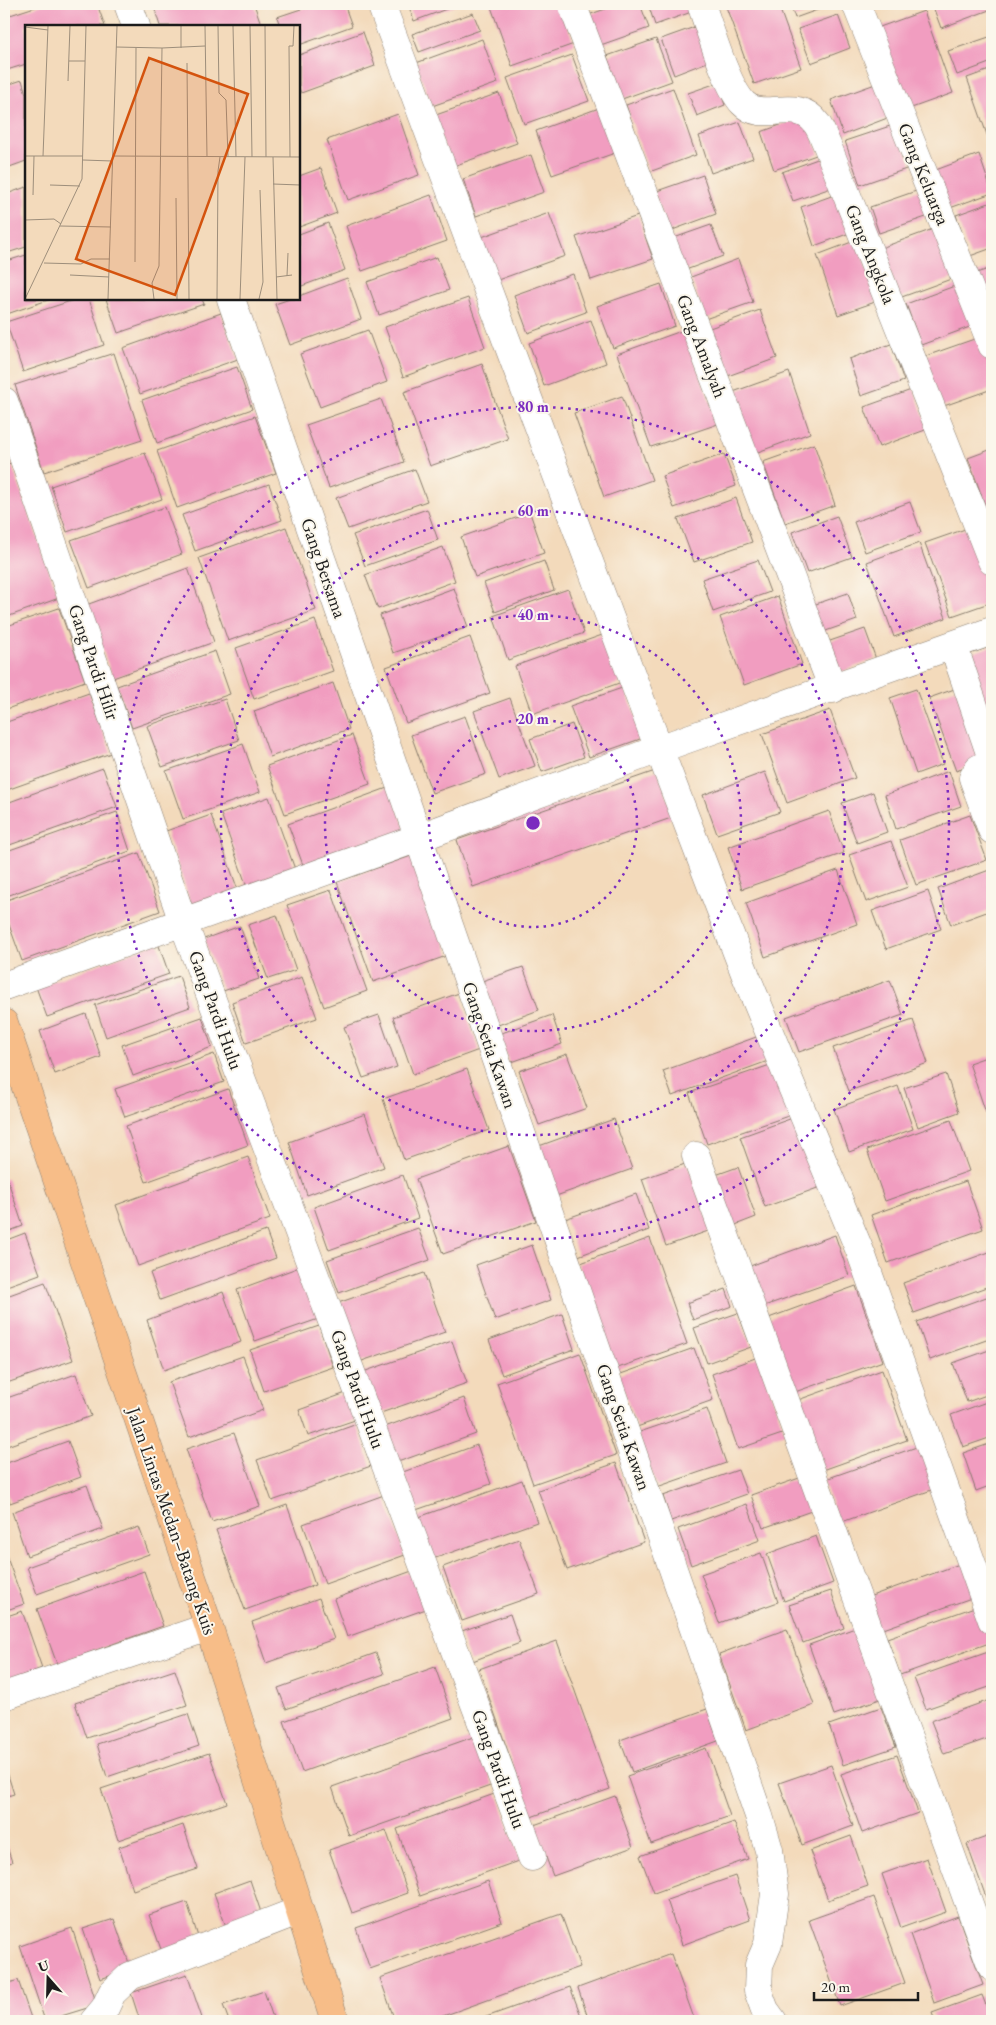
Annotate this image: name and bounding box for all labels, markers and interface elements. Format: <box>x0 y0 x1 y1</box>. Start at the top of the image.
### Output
inset map <box>25 25 300 300</box>
street label: Gang Keluarga <box>892 119 956 229</box>
street label: Gang Angkola <box>840 201 902 308</box>
street label: Gang Amalyah <box>671 291 733 402</box>
text: 80 m <box>517 397 549 416</box>
text: 60 m <box>517 501 549 520</box>
street label: Gang Bersama <box>295 515 353 622</box>
street label: Gang Pardi Hilir <box>63 601 126 724</box>
text: 40 m <box>517 605 549 624</box>
text: 20 m <box>517 709 549 728</box>
centre of rings <box>524 814 542 832</box>
street label: Gang Pardi Hulu <box>183 947 249 1073</box>
street label: Gang Setia Kawan <box>457 978 523 1112</box>
street label: Gang Pardi Hulu <box>325 1326 391 1452</box>
street label: Gang Setia Kawan <box>591 1360 657 1494</box>
street label: Jalan Lintas Medan–Batang Kuis <box>121 1402 223 1638</box>
street label: Gang Pardi Hulu <box>466 1706 532 1832</box>
north arrow <box>22 1952 72 2002</box>
text: U <box>36 1955 52 1976</box>
scale bar <box>814 1970 917 2002</box>
text: 20 m <box>821 1977 850 1996</box>

